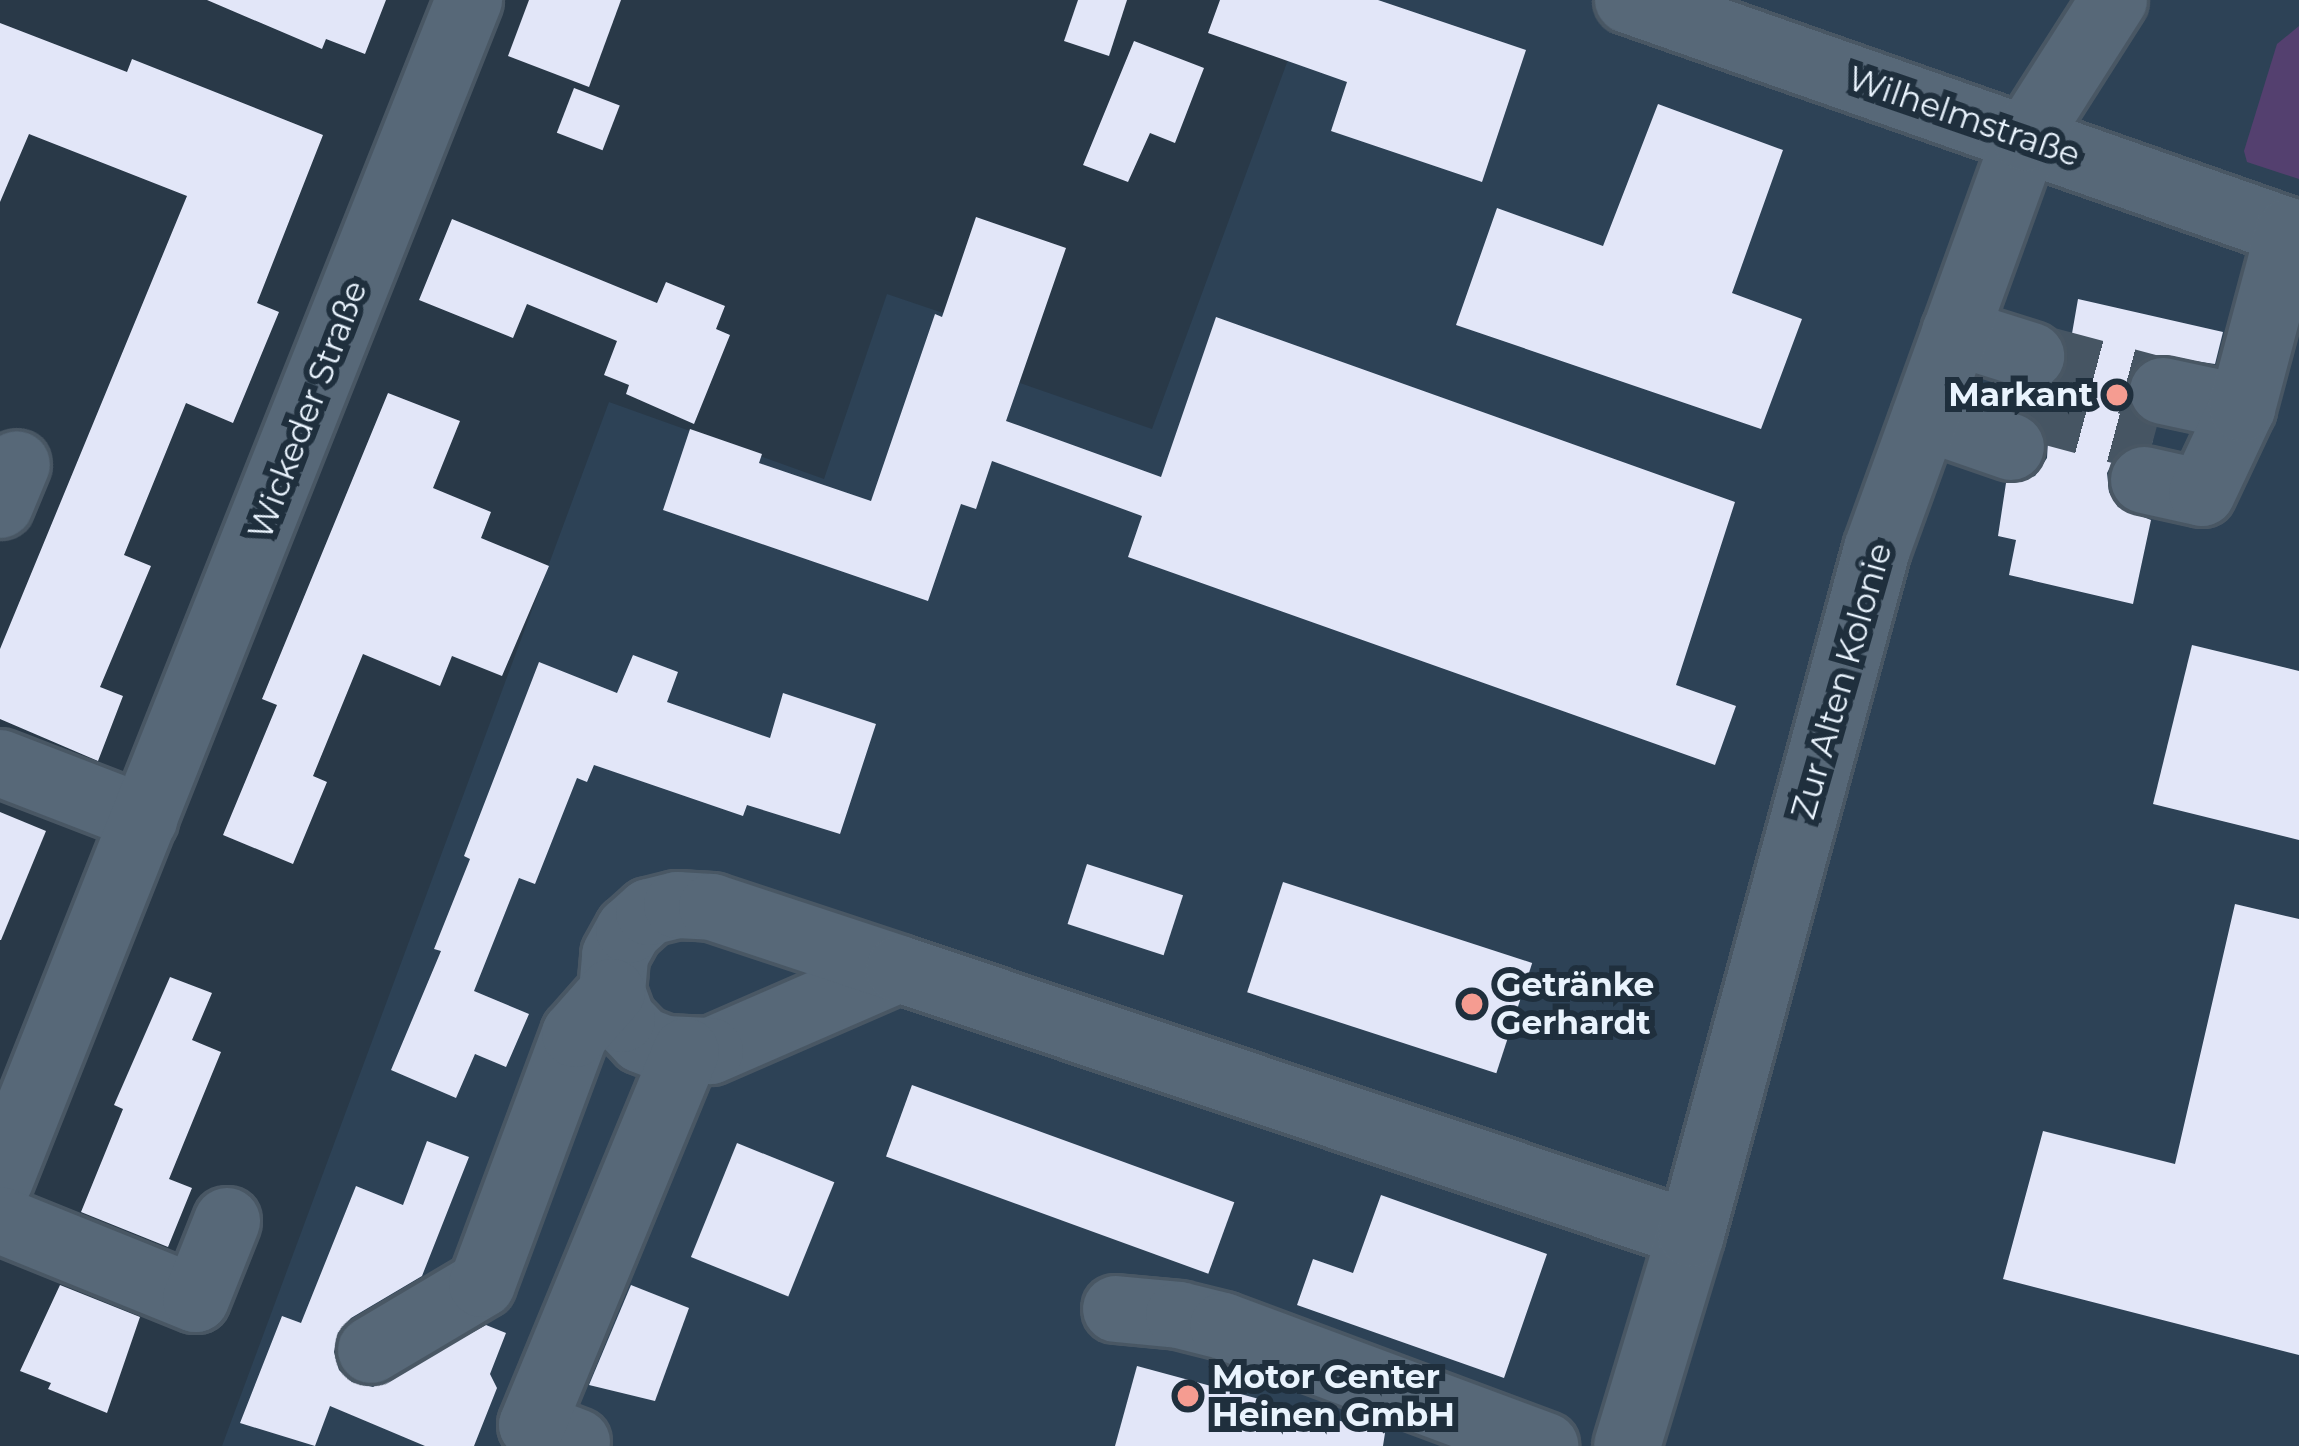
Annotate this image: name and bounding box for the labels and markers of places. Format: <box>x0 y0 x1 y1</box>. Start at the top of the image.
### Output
place label: Markant <box>1948 375 2093 415</box>
marker: Markant <box>2104 382 2130 408</box>
place label: Getränke Gerhardt <box>1496 965 1654 1043</box>
marker: Getränke Gerhardt <box>1459 991 1485 1017</box>
place label: Motor Center Heinen GmbH <box>1212 1357 1455 1435</box>
marker: Motor Center Heinen GmbH <box>1175 1383 1201 1409</box>

